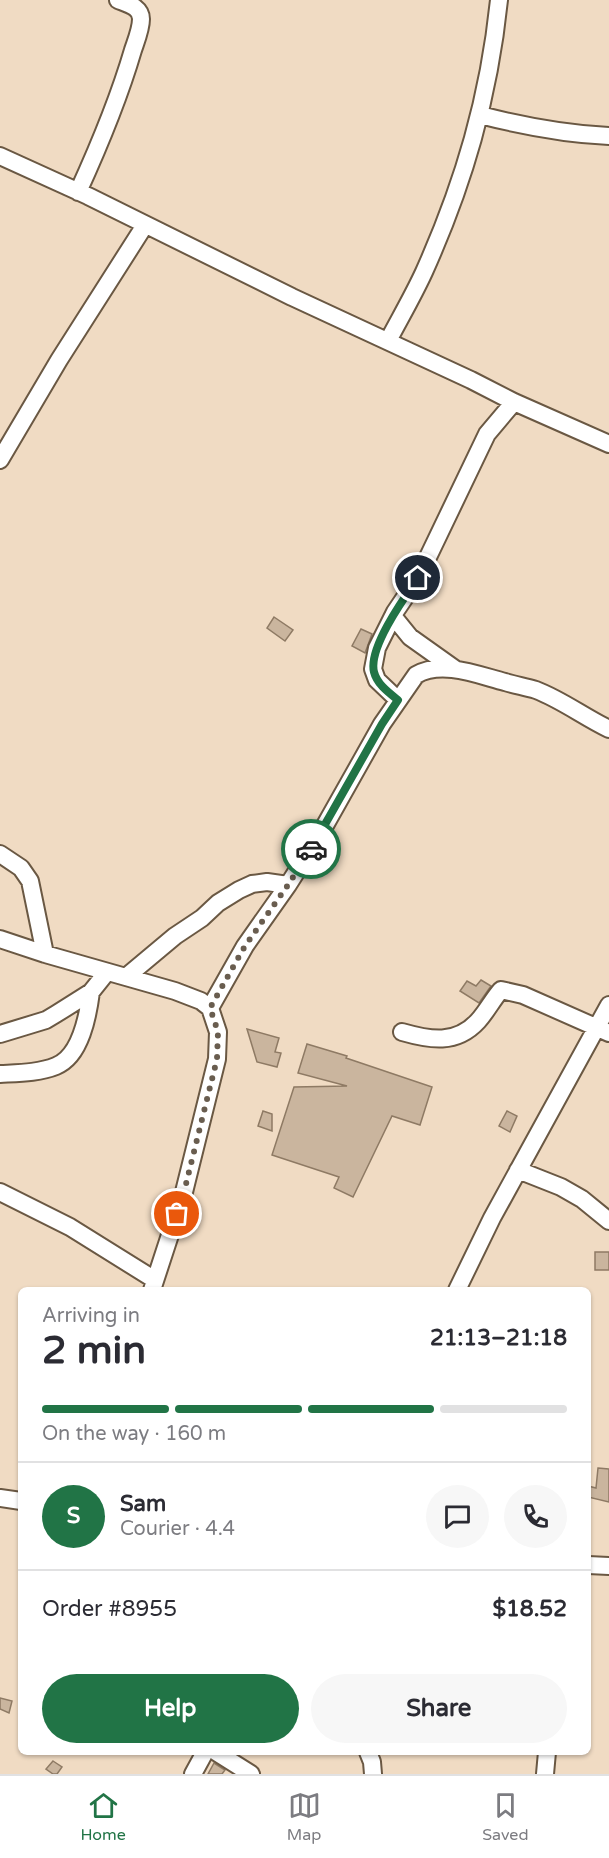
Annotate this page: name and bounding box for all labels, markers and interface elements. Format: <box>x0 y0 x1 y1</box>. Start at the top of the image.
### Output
pin <box>392 552 443 603</box>
icon: home <box>401 561 434 594</box>
courier <box>281 819 341 879</box>
icon: car <box>295 833 328 866</box>
pin <box>151 1188 202 1239</box>
icon: bag <box>160 1197 193 1230</box>
text: Arriving in <box>42 1304 140 1328</box>
text: 21:13–21:18 <box>430 1325 567 1351</box>
text: 2 min <box>42 1327 146 1374</box>
text: On the way · 160 m <box>42 1422 226 1446</box>
button: chat <box>426 1485 489 1548</box>
button: phone <box>504 1485 567 1548</box>
text: Sam <box>120 1491 166 1517</box>
text: S <box>67 1503 80 1529</box>
text: Courier · 4.4 <box>120 1517 235 1541</box>
text: Order #8955 <box>42 1596 177 1622</box>
text: $18.52 <box>492 1596 567 1622</box>
button: Help <box>42 1674 299 1743</box>
button: Share <box>311 1674 567 1743</box>
tab: Home <box>80 1789 126 1845</box>
tab: Map <box>287 1789 321 1845</box>
tab: Saved <box>482 1789 528 1845</box>

